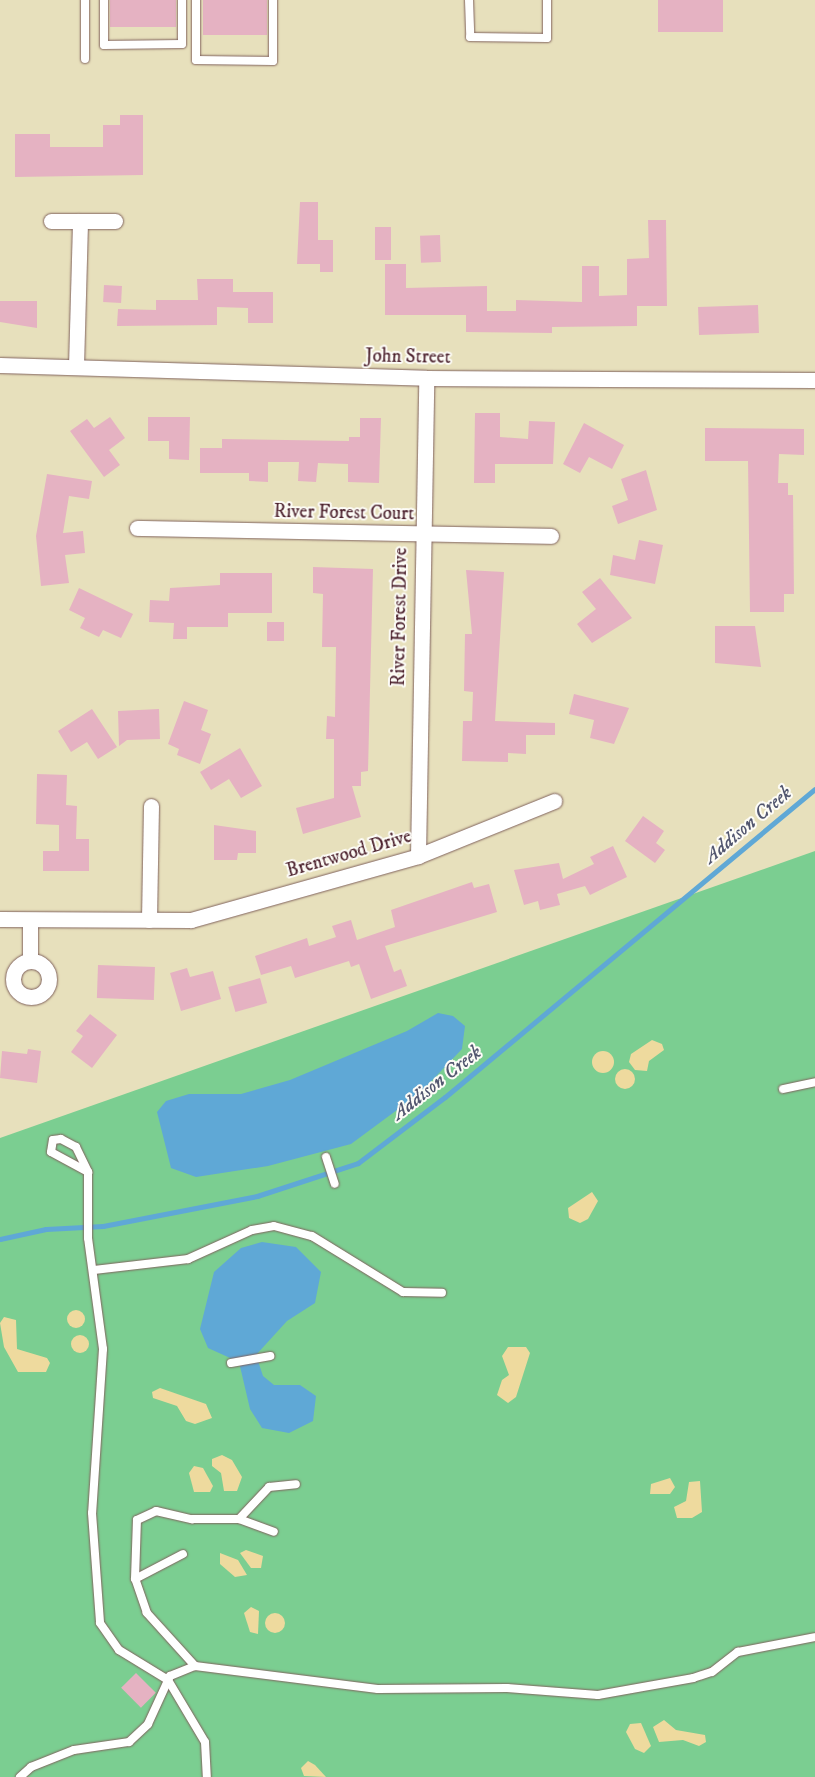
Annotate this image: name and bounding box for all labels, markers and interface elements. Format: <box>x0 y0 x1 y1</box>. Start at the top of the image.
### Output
street label: John Street <box>365 345 451 369</box>
street label: River Forest Court <box>273 500 415 526</box>
street label: River Forest Drive <box>387 547 413 687</box>
water label: Addison Creek <box>699 781 797 869</box>
street label: Brentwood Drive <box>284 825 414 883</box>
water label: Addison Creek <box>387 1041 487 1125</box>

